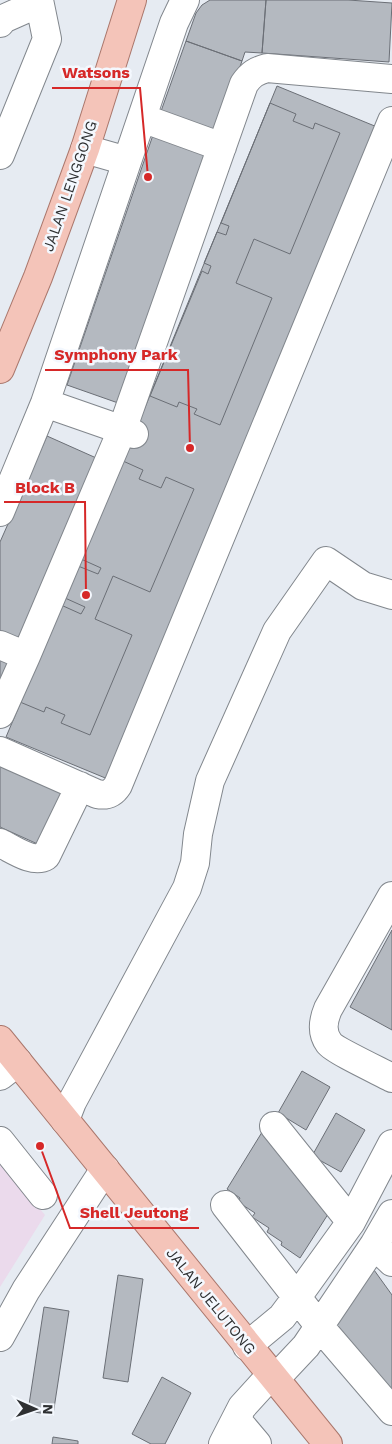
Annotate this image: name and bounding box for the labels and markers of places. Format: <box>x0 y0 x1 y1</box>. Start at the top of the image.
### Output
callout: Watsons <box>52 57 140 88</box>
callout: Symphony Park <box>45 339 188 370</box>
callout: Block B <box>4 471 85 502</box>
callout: Shell Jeutong <box>70 1197 199 1228</box>

